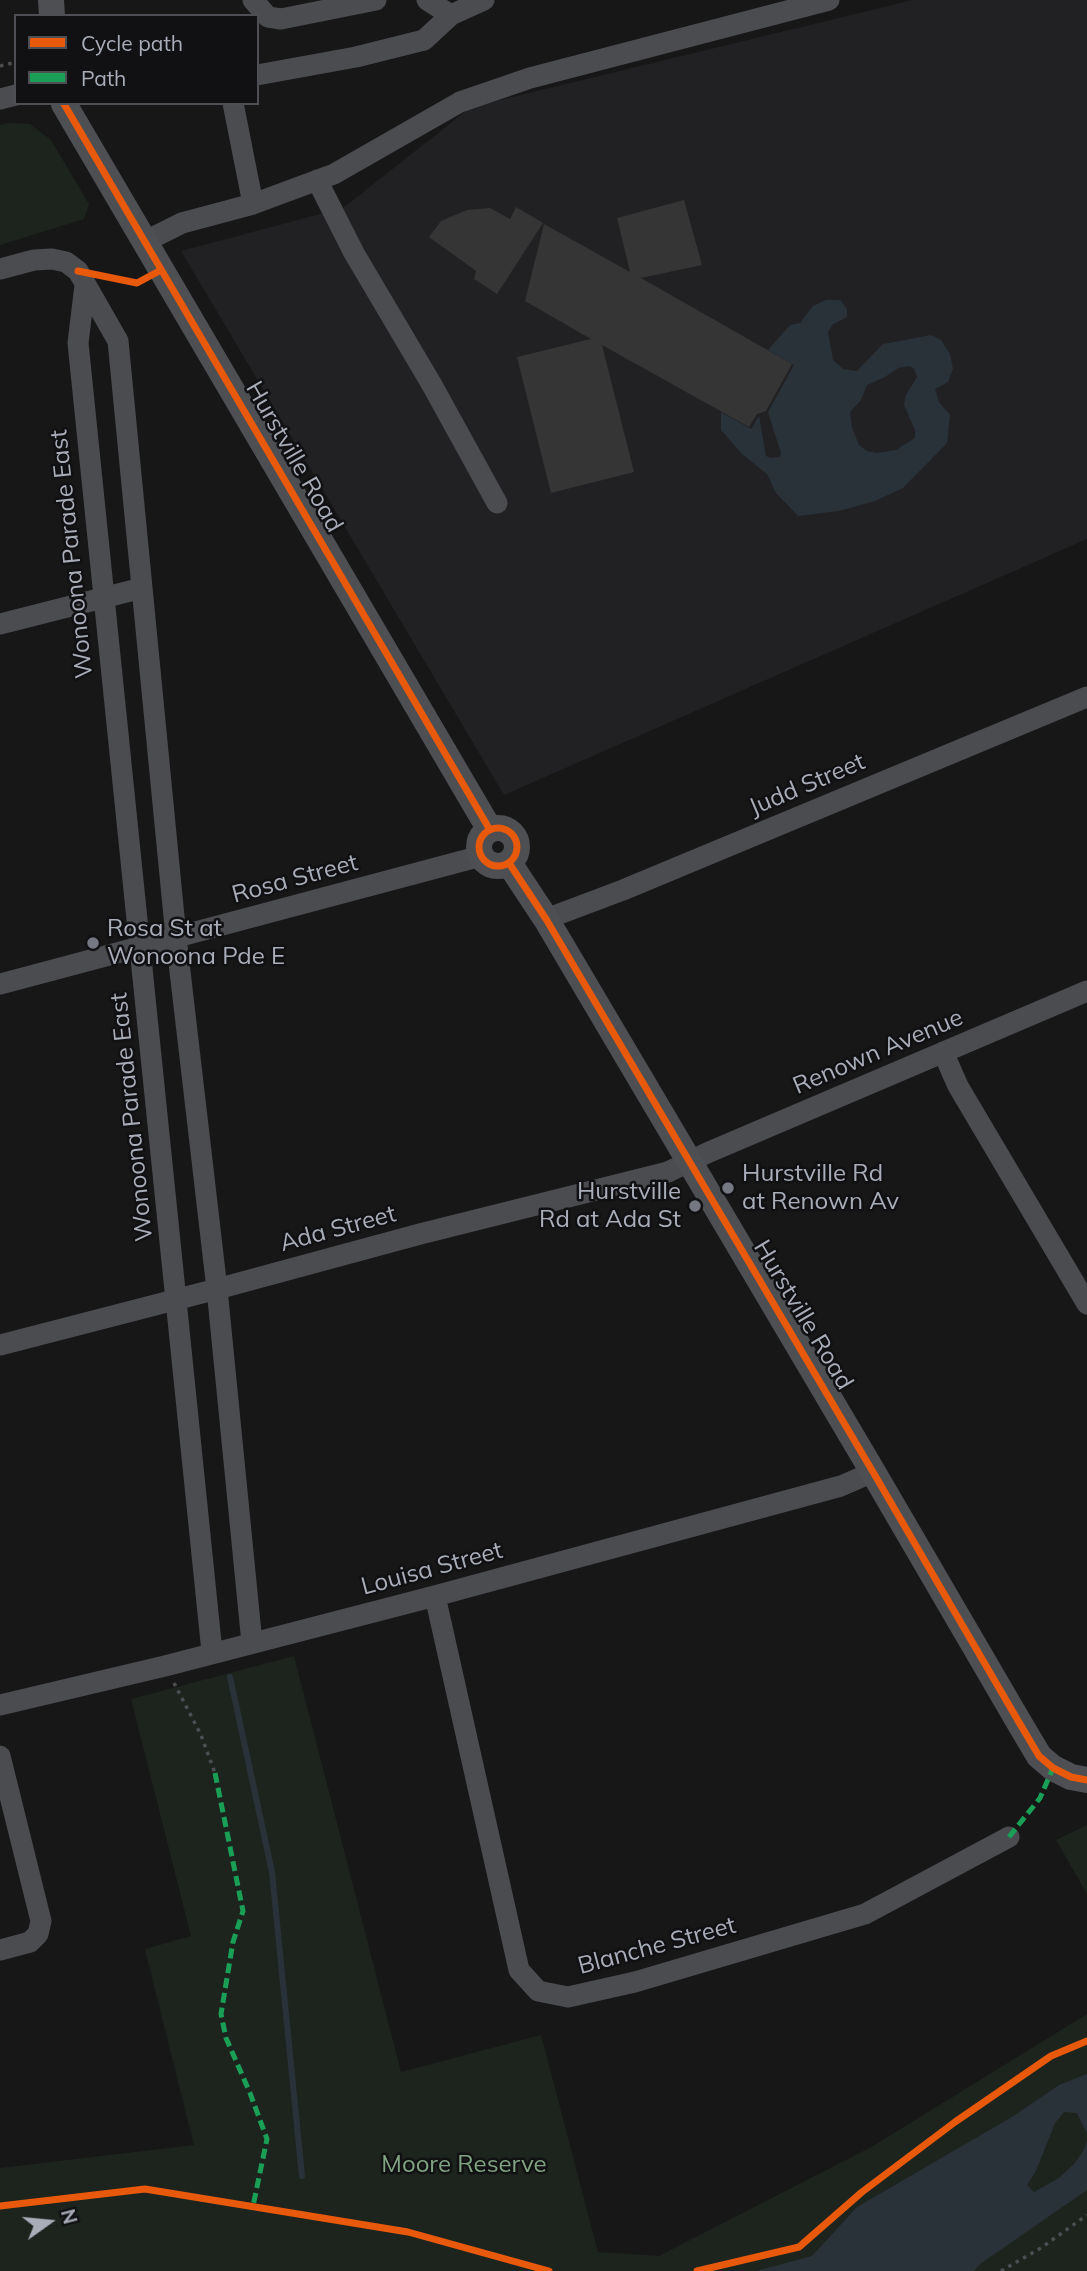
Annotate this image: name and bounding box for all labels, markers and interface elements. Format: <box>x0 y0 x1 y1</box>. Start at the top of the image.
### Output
legend <box>14 14 259 105</box>
text: Cycle path <box>81 30 183 56</box>
text: Path <box>81 65 126 91</box>
street label: Hurstville Road <box>239 377 349 537</box>
street label: Wonoona Parade East <box>45 428 99 680</box>
street label: Judd Street <box>745 748 869 822</box>
street label: Rosa Street <box>229 848 361 910</box>
place label: Rosa St at Wonoona Pde E <box>107 915 285 971</box>
marker: Rosa St at Wonoona Pde E <box>85 935 101 951</box>
street label: Wonoona Parade East <box>105 991 159 1243</box>
street label: Renown Avenue <box>789 1003 967 1101</box>
place label: Hurstville Rd at Renown Av <box>742 1160 899 1216</box>
place label: Hurstville Rd at Ada St <box>539 1178 681 1234</box>
marker: Hurstville Rd at Renown Av <box>720 1180 736 1196</box>
marker: Hurstville Rd at Ada St <box>687 1198 703 1214</box>
street label: Ada Street <box>277 1200 399 1258</box>
street label: Hurstville Road <box>747 1235 859 1395</box>
street label: Louisa Street <box>358 1536 506 1602</box>
street label: Blanche Street <box>575 1911 739 1981</box>
park label: Moore Reserve <box>381 2151 547 2179</box>
north arrow <box>14 2187 84 2257</box>
text: N <box>56 2207 83 2227</box>

